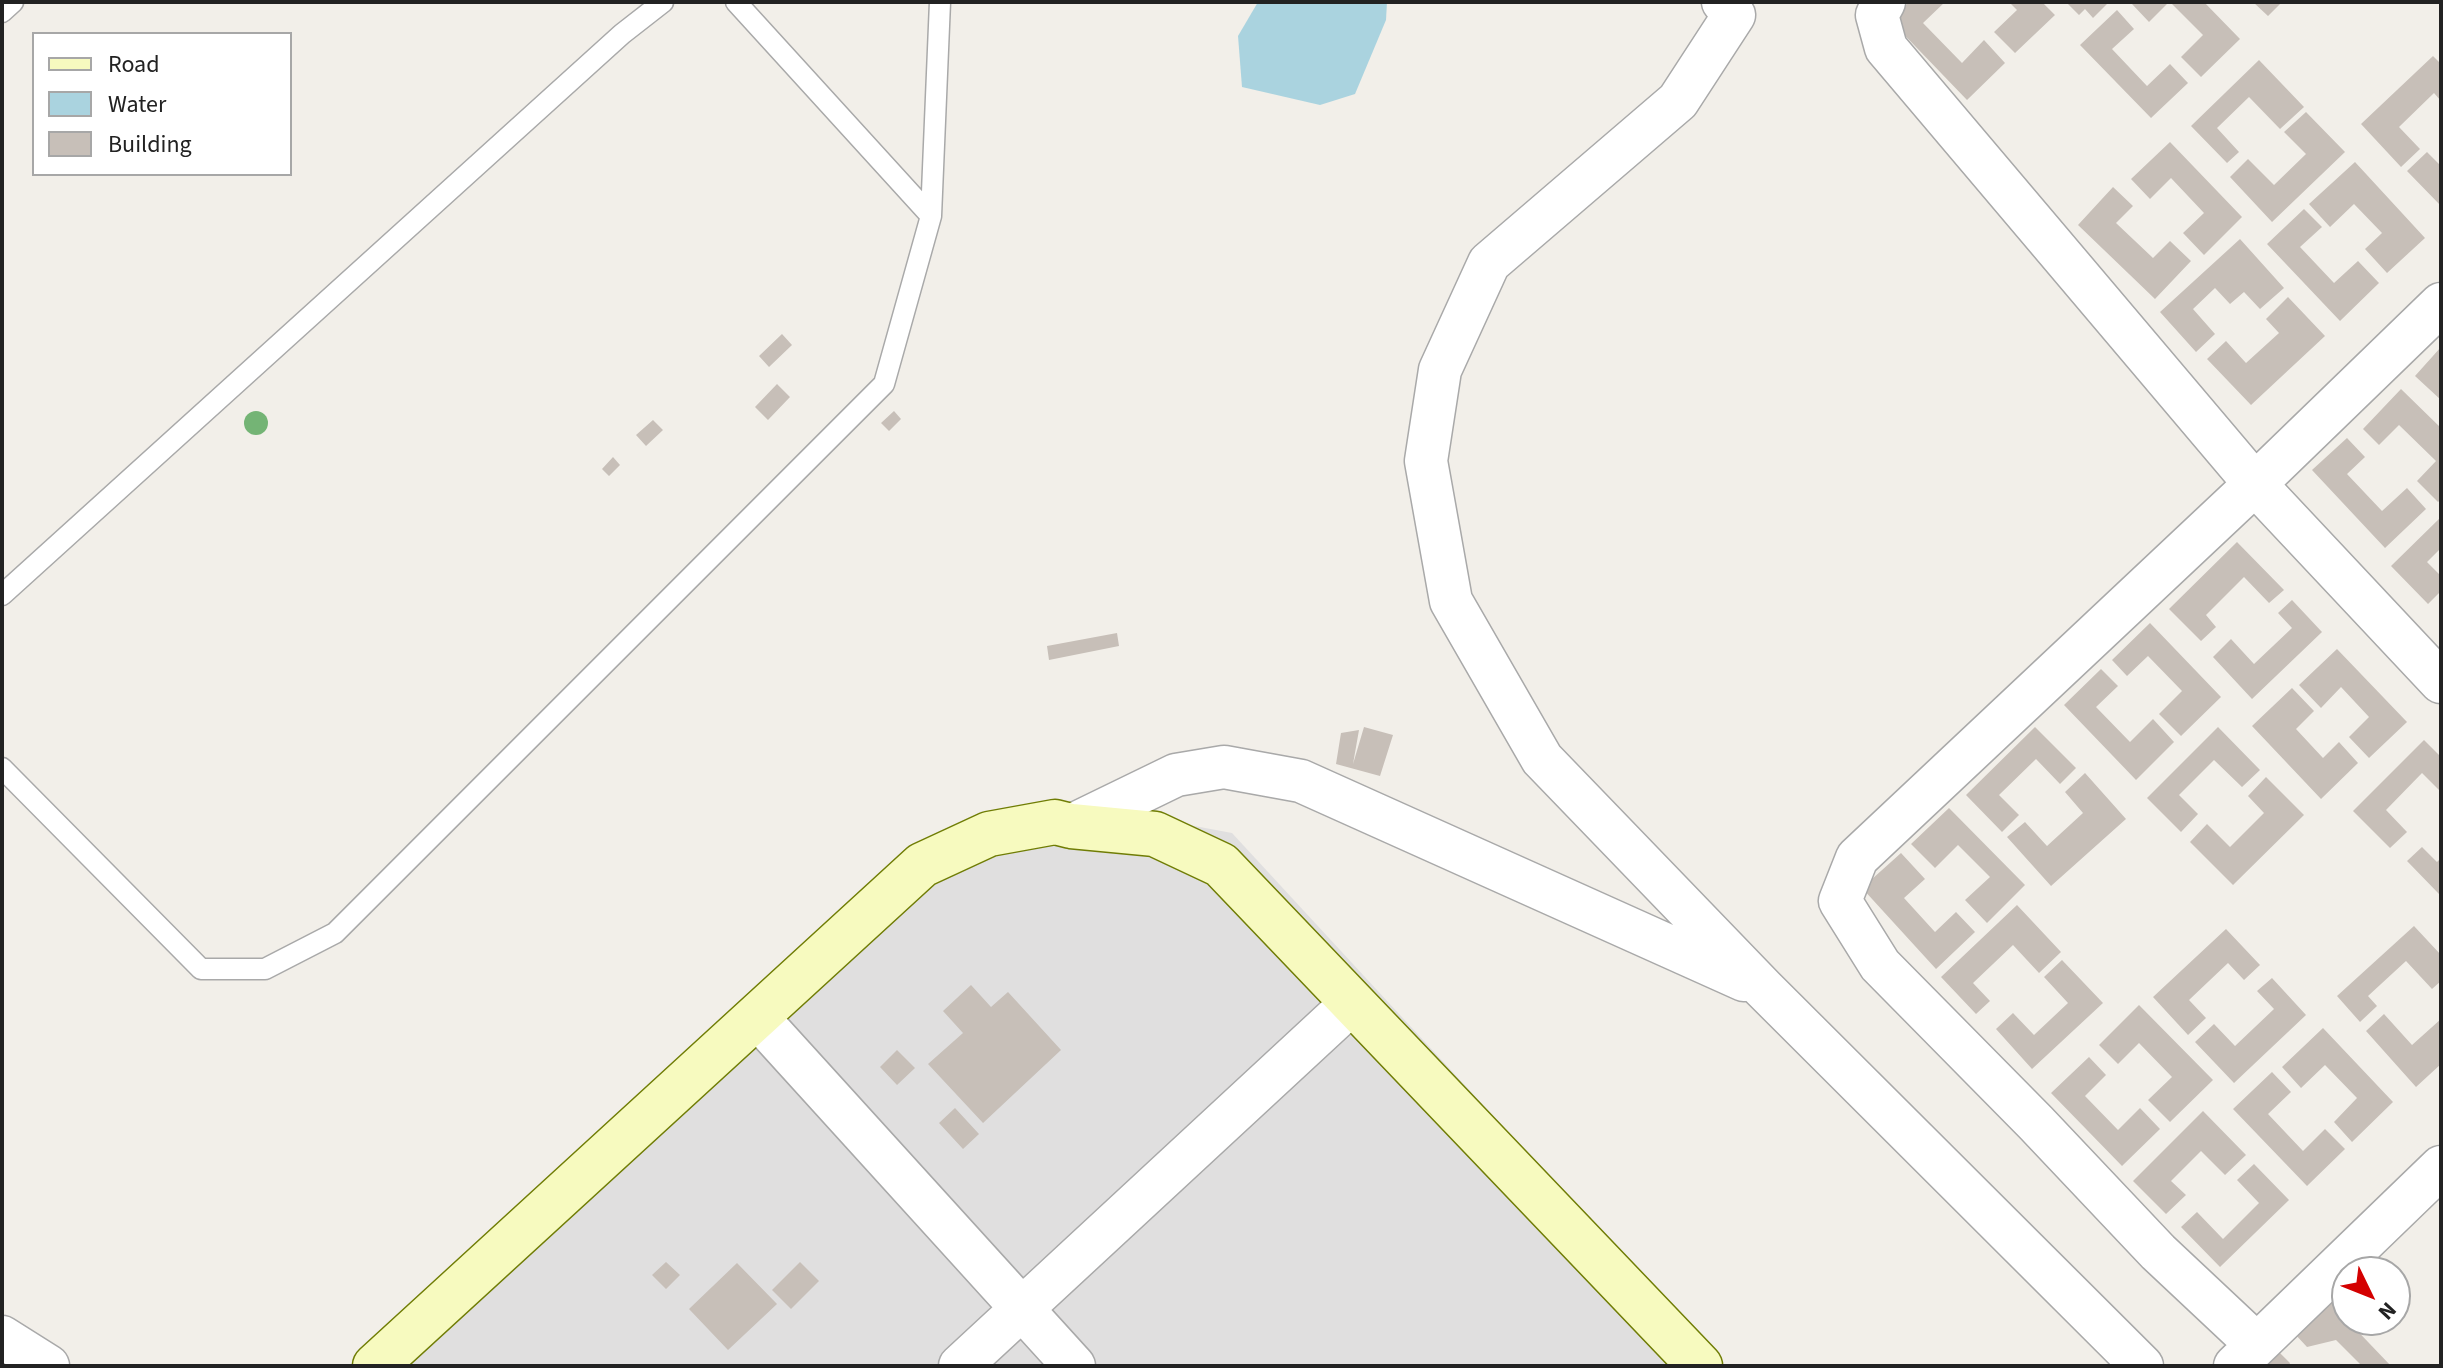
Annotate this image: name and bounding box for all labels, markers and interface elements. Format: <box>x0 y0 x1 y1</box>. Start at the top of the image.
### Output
legend <box>32 32 292 176</box>
text: Road <box>108 47 160 82</box>
text: Water <box>108 87 166 122</box>
text: Building <box>108 127 192 162</box>
north arrow <box>2331 1256 2411 1336</box>
text: N <box>2370 1295 2404 1327</box>

